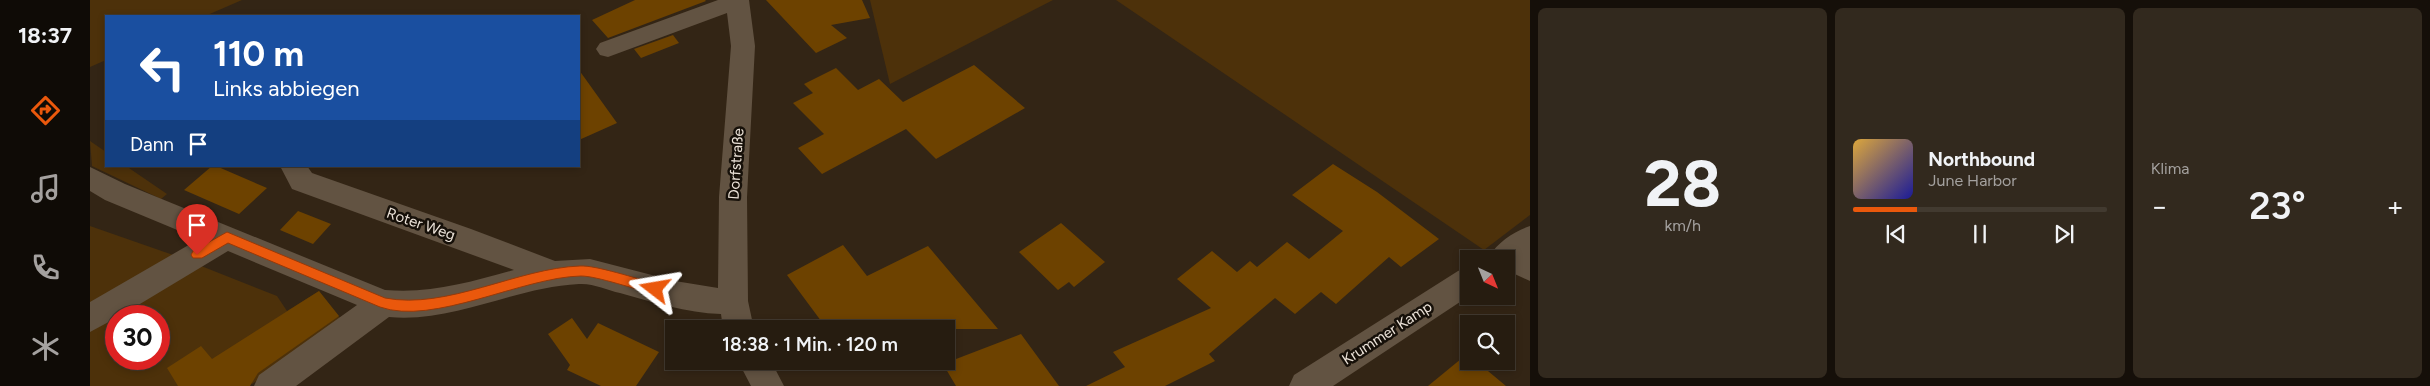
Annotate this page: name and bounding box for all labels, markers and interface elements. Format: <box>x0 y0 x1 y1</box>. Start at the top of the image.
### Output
text: 18:37 <box>18 22 72 49</box>
text: 110 m <box>213 33 304 75</box>
icon: left <box>130 35 195 100</box>
text: Links abbiegen <box>213 75 360 102</box>
icon: directions <box>28 93 63 128</box>
street label: Dorfstraße <box>725 128 747 200</box>
icon: arrive <box>184 130 212 158</box>
text: Dann <box>130 133 174 156</box>
text: 28 <box>1644 144 1721 222</box>
text: Northbound <box>1928 148 2035 171</box>
text: Klima <box>2151 159 2189 178</box>
icon: music <box>28 171 63 206</box>
text: June Harbor <box>1928 171 2017 190</box>
text: 23° <box>2249 183 2306 229</box>
text: − <box>2151 189 2168 223</box>
text: + <box>2387 189 2404 223</box>
pin <box>176 204 218 255</box>
street label: Roter Weg <box>384 204 458 244</box>
icon: arrive <box>183 211 211 239</box>
text: km/h <box>1664 216 1701 235</box>
icon: previous <box>1882 220 1910 248</box>
icon: pause <box>1966 220 1994 248</box>
icon: next <box>2050 220 2078 248</box>
icon: phone <box>28 250 63 285</box>
north arrow <box>1460 250 1515 305</box>
map controls <box>1460 250 1515 370</box>
position arrow <box>628 262 680 314</box>
street label: Krummer Kamp <box>1339 297 1435 369</box>
speed limit sign: 30 <box>105 305 170 370</box>
button: search <box>1460 315 1515 370</box>
icon: climate <box>28 329 63 364</box>
text: 18:38 · 1 Min. · 120 m <box>722 333 898 356</box>

